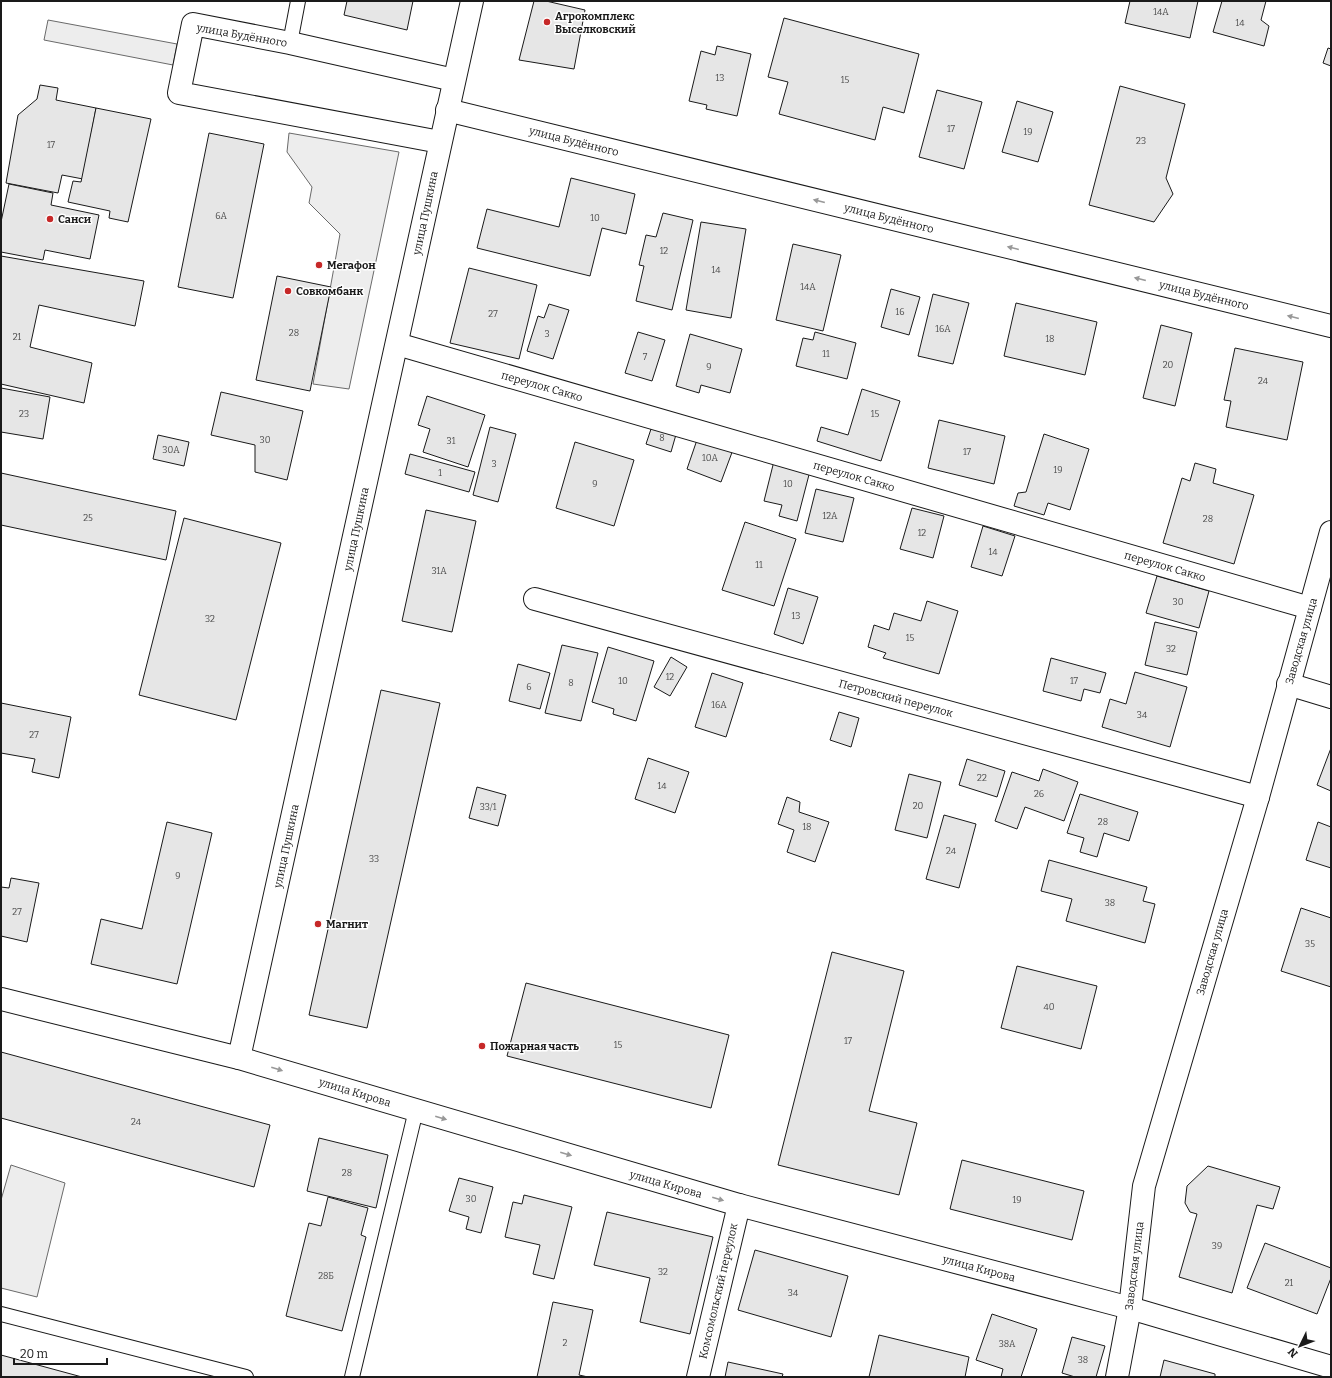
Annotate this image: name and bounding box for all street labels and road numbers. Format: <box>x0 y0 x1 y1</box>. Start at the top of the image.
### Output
street label: улица Будённого <box>195 21 288 50</box>
street label: улица Будённого <box>527 124 620 159</box>
street label: улица Пушкина <box>410 170 441 257</box>
street label: улица Будённого <box>842 201 935 236</box>
street label: улица Будённого <box>1157 278 1250 313</box>
street label: переулок Сакко <box>500 369 584 404</box>
street label: переулок Сакко <box>812 459 896 494</box>
street label: улица Пушкина <box>341 486 372 573</box>
street label: переулок Сакко <box>1123 549 1207 584</box>
street label: Заводская улица <box>1283 596 1320 686</box>
street label: Петровский переулок <box>837 677 955 720</box>
street label: улица Пушкина <box>271 803 302 890</box>
street label: Заводская улица <box>1194 907 1231 997</box>
street label: улица Кирова <box>316 1075 392 1110</box>
street label: улица Кирова <box>627 1168 704 1201</box>
street label: Комсомольский переулок <box>697 1221 741 1360</box>
street label: Заводская улица <box>1123 1221 1146 1311</box>
street label: улица Кирова <box>940 1252 1017 1284</box>

